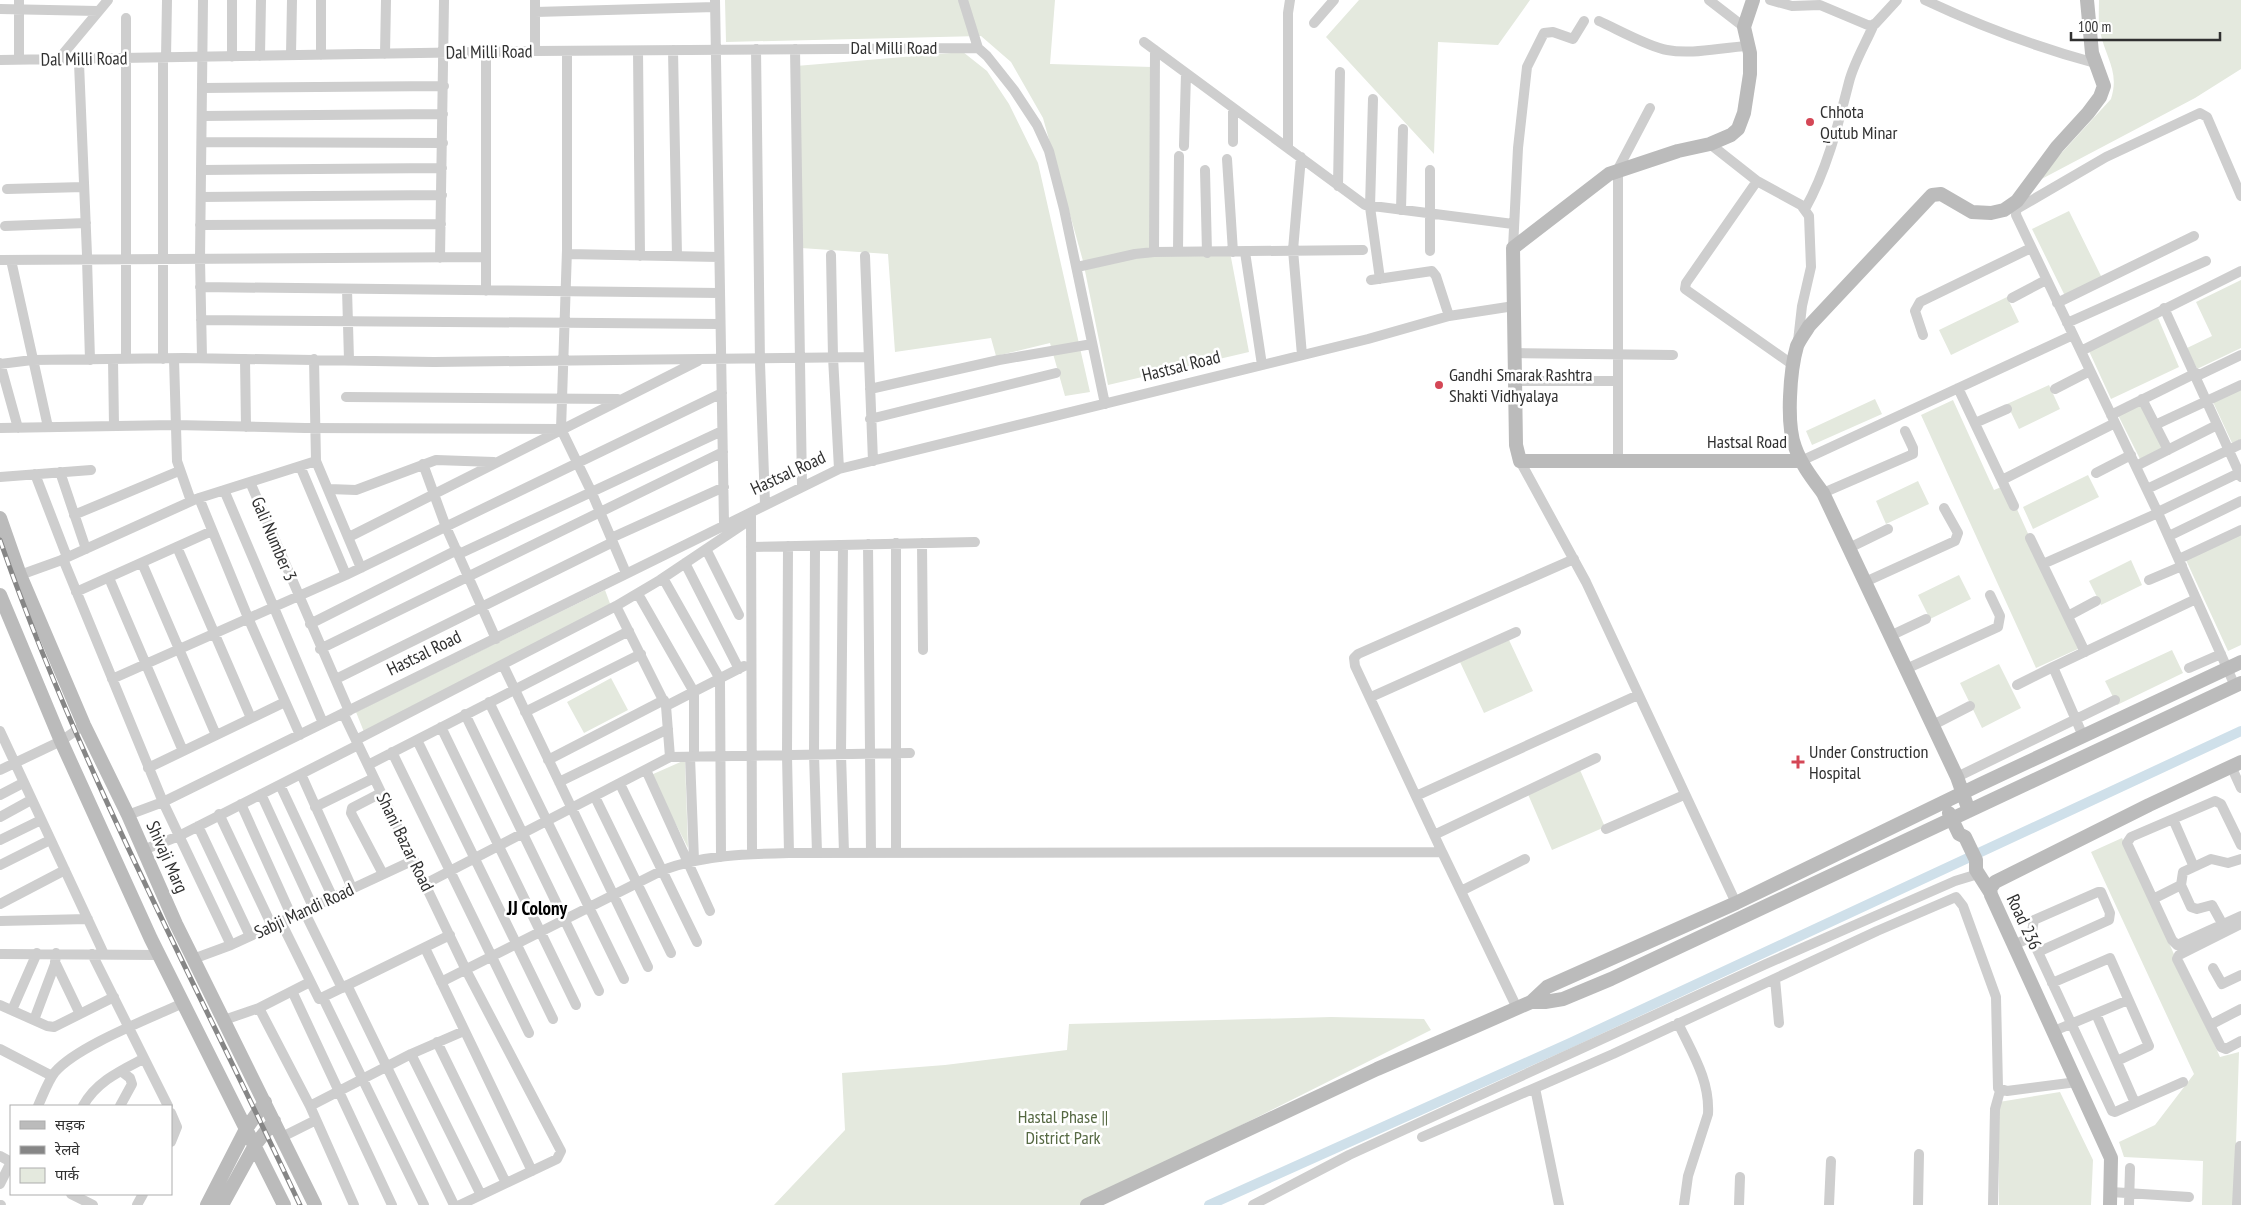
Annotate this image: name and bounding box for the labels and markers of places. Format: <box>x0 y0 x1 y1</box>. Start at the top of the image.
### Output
place label: Chhota Qutub Minar <box>1820 100 1898 144</box>
marker: Chhota Qutub Minar <box>1804 116 1816 128</box>
place label: Gandhi Smarak Rashtra Shakti Vidhyalaya <box>1449 363 1592 407</box>
marker: Gandhi Smarak Rashtra Shakti Vidhyalaya <box>1433 379 1445 391</box>
place label: Under Construction Hospital <box>1809 740 1928 784</box>
marker: Under Construction Hospital <box>1791 755 1805 769</box>

